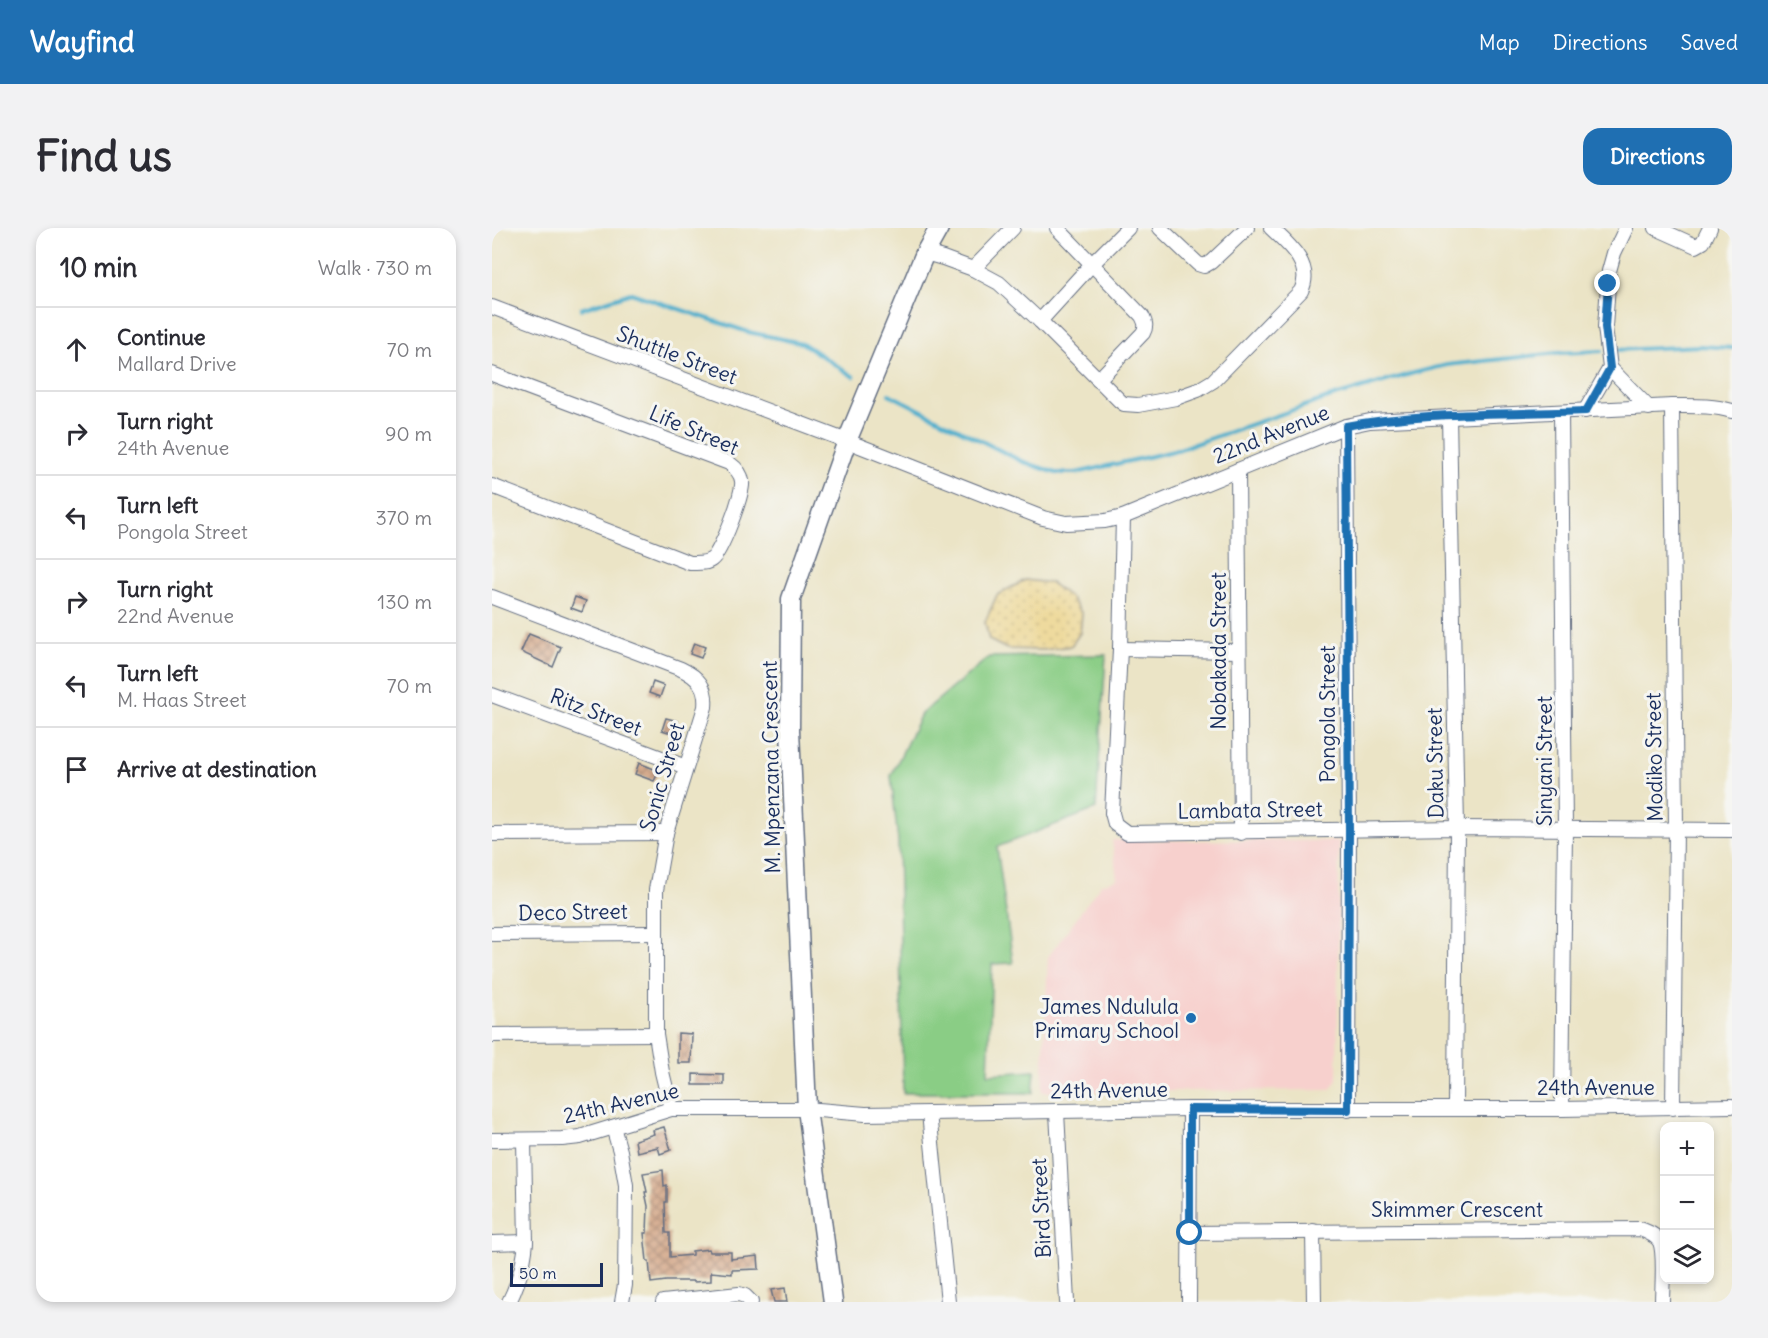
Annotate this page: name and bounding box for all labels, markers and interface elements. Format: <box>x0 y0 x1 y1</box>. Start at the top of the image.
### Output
text: Wayfind <box>30 24 134 60</box>
text: Map <box>1479 29 1520 56</box>
text: Directions <box>1553 29 1647 56</box>
text: Saved <box>1680 29 1738 56</box>
button: Directions <box>1583 128 1732 185</box>
text: Find us <box>36 130 172 182</box>
text: 10 min <box>60 251 137 284</box>
text: Walk · 730 m <box>318 255 432 280</box>
route end <box>1594 270 1620 296</box>
street label: Shuttle Street <box>613 320 741 390</box>
text: Continue <box>117 323 206 351</box>
icon: ahead <box>60 333 93 366</box>
text: 70 m <box>387 337 432 362</box>
text: Mallard Drive <box>117 351 237 376</box>
street label: 22nd Avenue <box>1209 398 1333 470</box>
street label: Life Street <box>645 399 743 461</box>
text: Turn right <box>117 407 213 435</box>
icon: right <box>60 417 93 450</box>
text: 90 m <box>385 421 432 446</box>
text: 24th Avenue <box>117 435 229 460</box>
text: Turn left <box>117 491 198 519</box>
icon: left <box>60 501 93 534</box>
text: 370 m <box>375 505 432 530</box>
text: Pongola Street <box>117 519 248 544</box>
street label: Nobakada Street <box>1205 572 1232 730</box>
text: Turn right <box>117 575 213 603</box>
icon: right <box>60 585 93 618</box>
text: 130 m <box>377 589 432 614</box>
text: 22nd Avenue <box>117 603 234 628</box>
street label: Pongola Street <box>1314 645 1341 783</box>
text: Turn left <box>117 659 198 687</box>
street label: M. Mpenzana Crescent <box>756 660 786 874</box>
icon: left <box>60 669 93 702</box>
text: 70 m <box>387 673 432 698</box>
street label: Ritz Street <box>546 682 646 742</box>
text: M. Haas Street <box>117 687 247 712</box>
street label: Modiko Street <box>1639 692 1669 822</box>
street label: Sinyani Street <box>1531 696 1558 826</box>
street label: Daku Street <box>1421 707 1449 819</box>
street label: Sonic Street <box>634 719 690 835</box>
icon: arrive <box>60 753 93 786</box>
text: Arrive at destination <box>117 755 317 783</box>
street label: Lambata Street <box>1177 795 1323 825</box>
street label: Deco Street <box>518 898 628 926</box>
place label: James Ndulula Primary School <box>1034 993 1179 1044</box>
marker: James Ndulula Primary School <box>1184 1011 1198 1025</box>
street label: 24th Avenue <box>1537 1074 1655 1101</box>
street label: 24th Avenue <box>1050 1075 1168 1105</box>
street label: 24th Avenue <box>561 1077 681 1129</box>
map controls <box>1660 1122 1714 1284</box>
button: + <box>1660 1122 1714 1176</box>
street label: Bird Street <box>1025 1157 1057 1259</box>
button: − <box>1660 1176 1714 1230</box>
street label: Skimmer Crescent <box>1371 1196 1543 1223</box>
route start <box>1176 1219 1202 1245</box>
button: layers <box>1660 1230 1714 1284</box>
scale bar <box>510 1260 603 1288</box>
text: 50 m <box>519 1263 557 1283</box>

